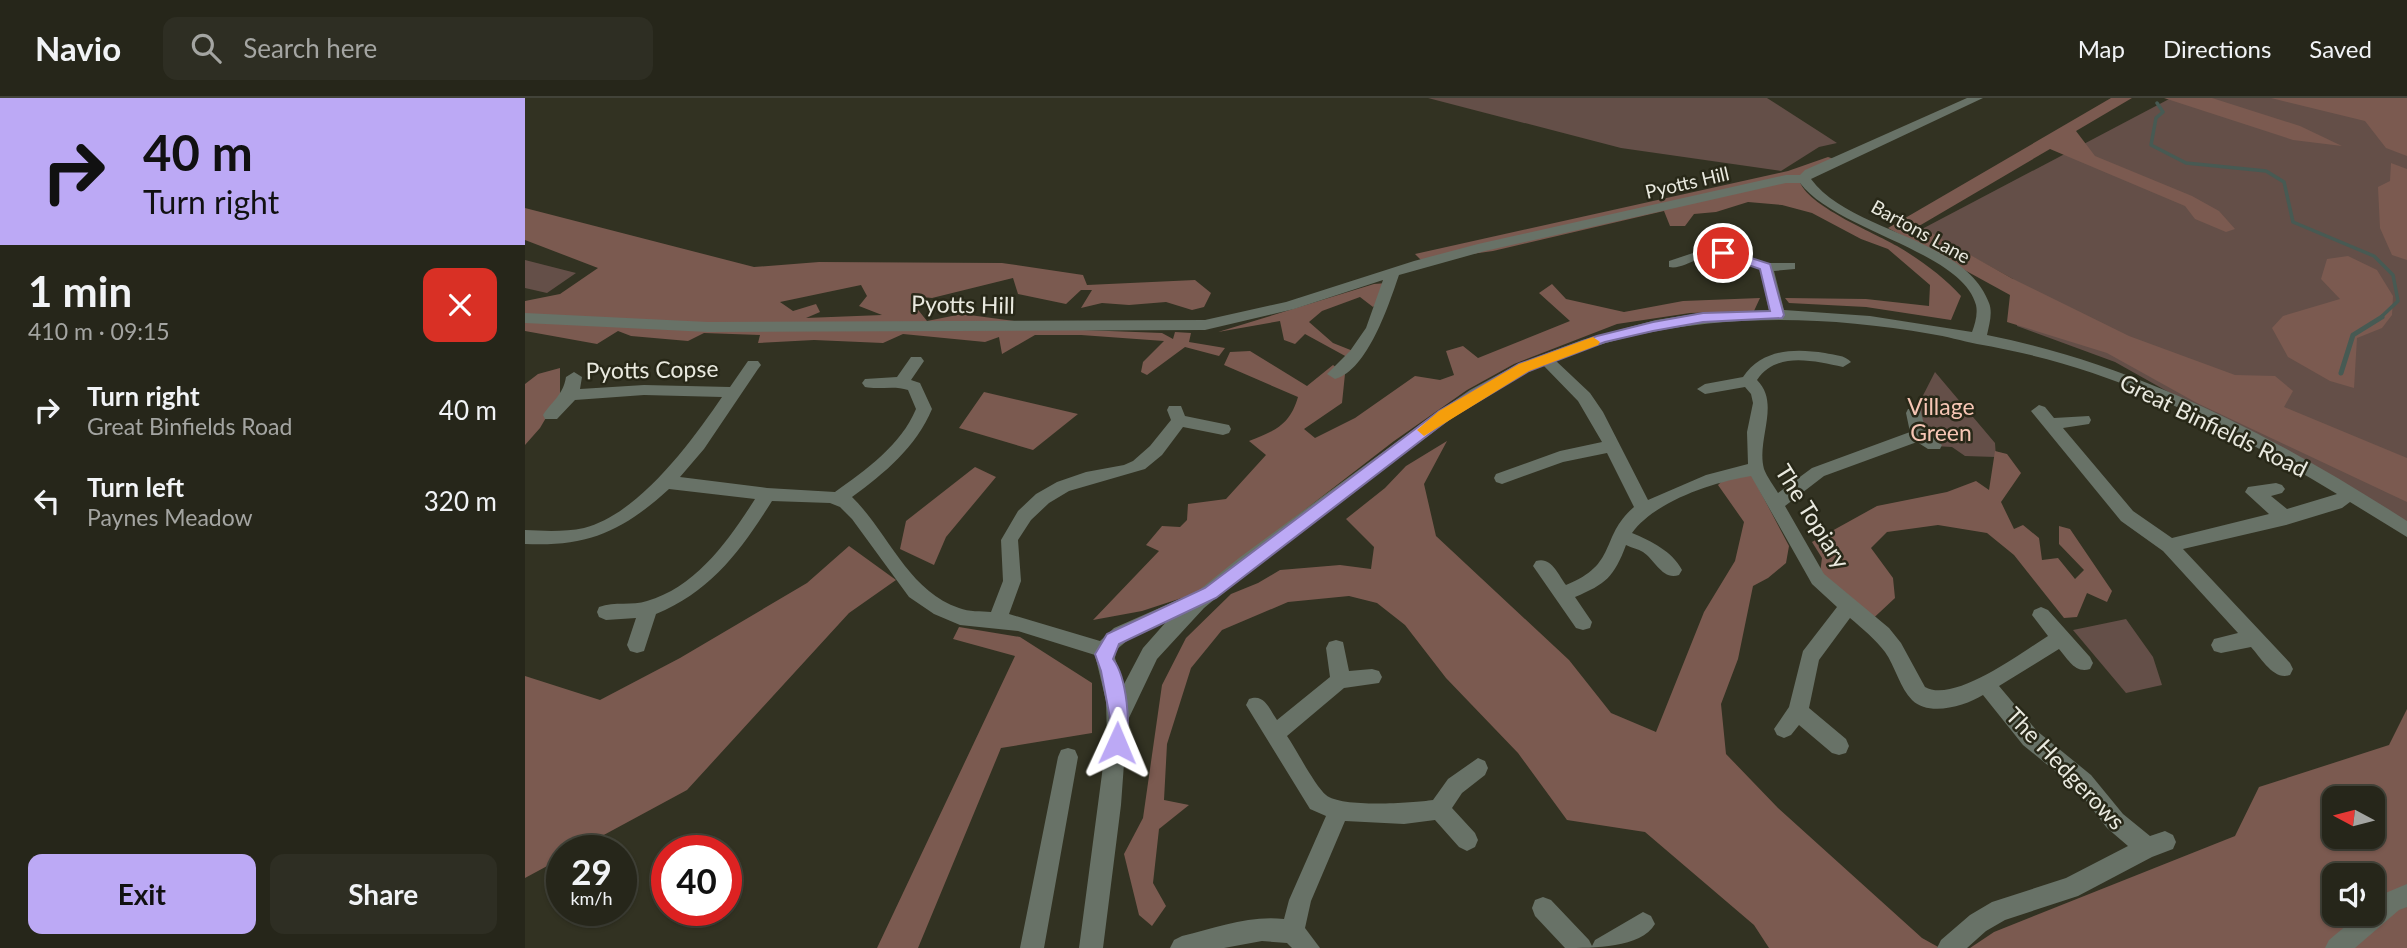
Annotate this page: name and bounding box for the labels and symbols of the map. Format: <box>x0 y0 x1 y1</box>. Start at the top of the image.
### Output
street label: Pyotts Hill <box>1643 161 1731 203</box>
street label: Bartons Lane <box>1868 194 1974 268</box>
pin <box>1693 223 1753 283</box>
street label: Pyotts Hill <box>911 289 1015 319</box>
street label: Pyotts Copse <box>585 354 719 384</box>
street label: Great Binfields Road <box>2116 367 2312 483</box>
park label: Village Green <box>1907 392 1975 446</box>
street label: The Topiary <box>1770 459 1856 573</box>
street label: The Hedgerows <box>2001 701 2131 835</box>
position arrow <box>1080 706 1154 780</box>
north arrow <box>2322 786 2385 849</box>
speed limit sign: 40 <box>651 835 742 926</box>

